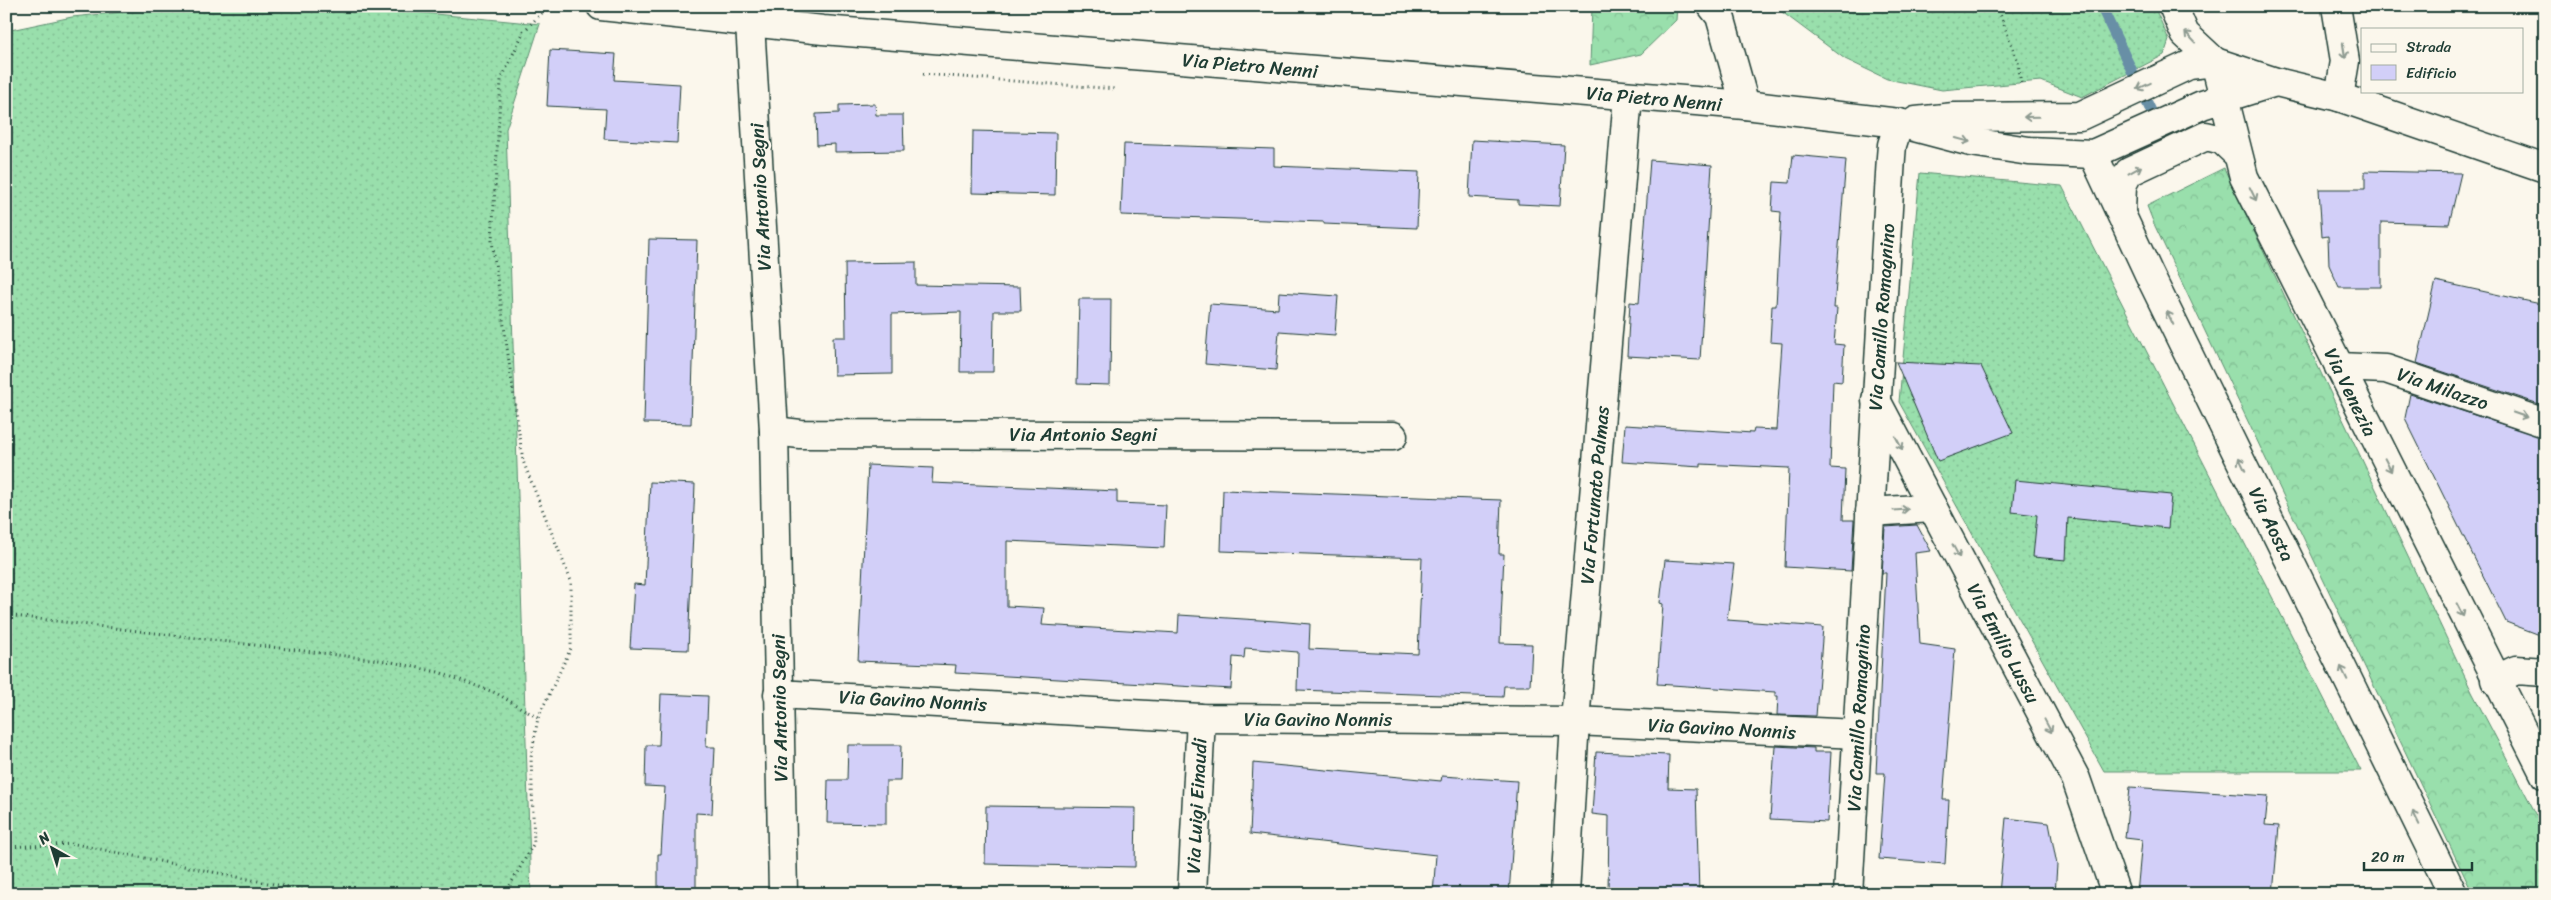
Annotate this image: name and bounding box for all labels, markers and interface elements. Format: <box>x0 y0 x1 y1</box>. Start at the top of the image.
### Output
legend <box>2361 28 2524 92</box>
one-way arrow <box>2184 31 2196 44</box>
text: Strada <box>2406 34 2452 60</box>
street label: Via Pietro Nenni <box>1181 43 1320 88</box>
one-way arrow <box>2339 43 2349 59</box>
text: Edificio <box>2406 60 2457 86</box>
street label: Via Pietro Nenni <box>1585 76 1724 121</box>
one-way arrow <box>2137 81 2152 91</box>
one-way arrow <box>2023 112 2040 122</box>
street label: Via Antonio Segni <box>740 122 781 272</box>
one-way arrow <box>1955 136 1971 146</box>
one-way arrow <box>2128 164 2142 174</box>
one-way arrow <box>2249 186 2258 201</box>
street label: Via Camillo Romagnino <box>1858 222 1904 412</box>
one-way arrow <box>2165 311 2174 326</box>
street label: Via Venezia <box>2315 342 2386 443</box>
street label: Via Milazzo <box>2392 357 2494 420</box>
street label: Via Fortunato Palmas <box>1570 404 1619 586</box>
one-way arrow <box>2512 410 2528 420</box>
street label: Via Antonio Segni <box>1009 418 1158 451</box>
one-way arrow <box>1894 435 1904 450</box>
one-way arrow <box>2237 457 2246 472</box>
one-way arrow <box>2384 457 2393 472</box>
street label: Via Aosta <box>2239 481 2304 568</box>
one-way arrow <box>1893 506 1909 515</box>
one-way arrow <box>1952 543 1961 558</box>
street label: Via Emilio Lussu <box>1958 577 2049 709</box>
one-way arrow <box>2456 602 2465 617</box>
street label: Via Camillo Romagnino <box>1837 624 1880 813</box>
street label: Via Antonio Segni <box>762 633 797 782</box>
one-way arrow <box>2339 665 2349 680</box>
street label: Via Gavino Nonnis <box>838 680 988 721</box>
street label: Via Gavino Nonnis <box>1244 703 1392 736</box>
street label: Via Gavino Nonnis <box>1647 708 1797 749</box>
one-way arrow <box>2043 718 2053 733</box>
street label: Via Luigi Einaudi <box>1176 737 1217 875</box>
one-way arrow <box>2411 811 2421 826</box>
north arrow <box>28 822 78 872</box>
text: N <box>32 825 56 852</box>
scale bar <box>2364 840 2471 872</box>
text: 20 m <box>2371 844 2405 870</box>

